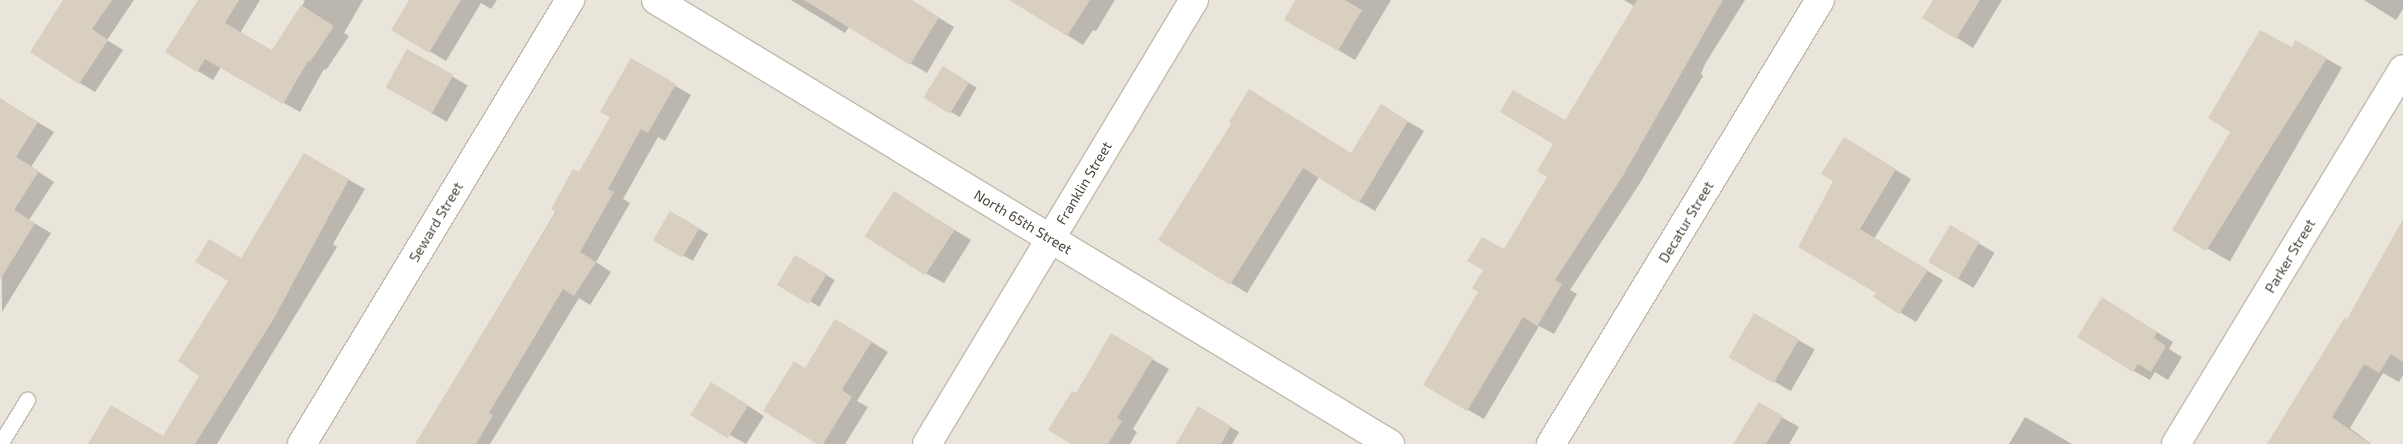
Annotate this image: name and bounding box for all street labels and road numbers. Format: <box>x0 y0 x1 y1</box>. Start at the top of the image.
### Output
street label: Franklin Street <box>1053 139 1115 227</box>
street label: Decatur Street <box>1655 178 1717 266</box>
street label: Seward Street <box>406 179 466 265</box>
street label: North 65th Street <box>971 186 1075 258</box>
street label: Parker Street <box>2261 216 2319 296</box>

